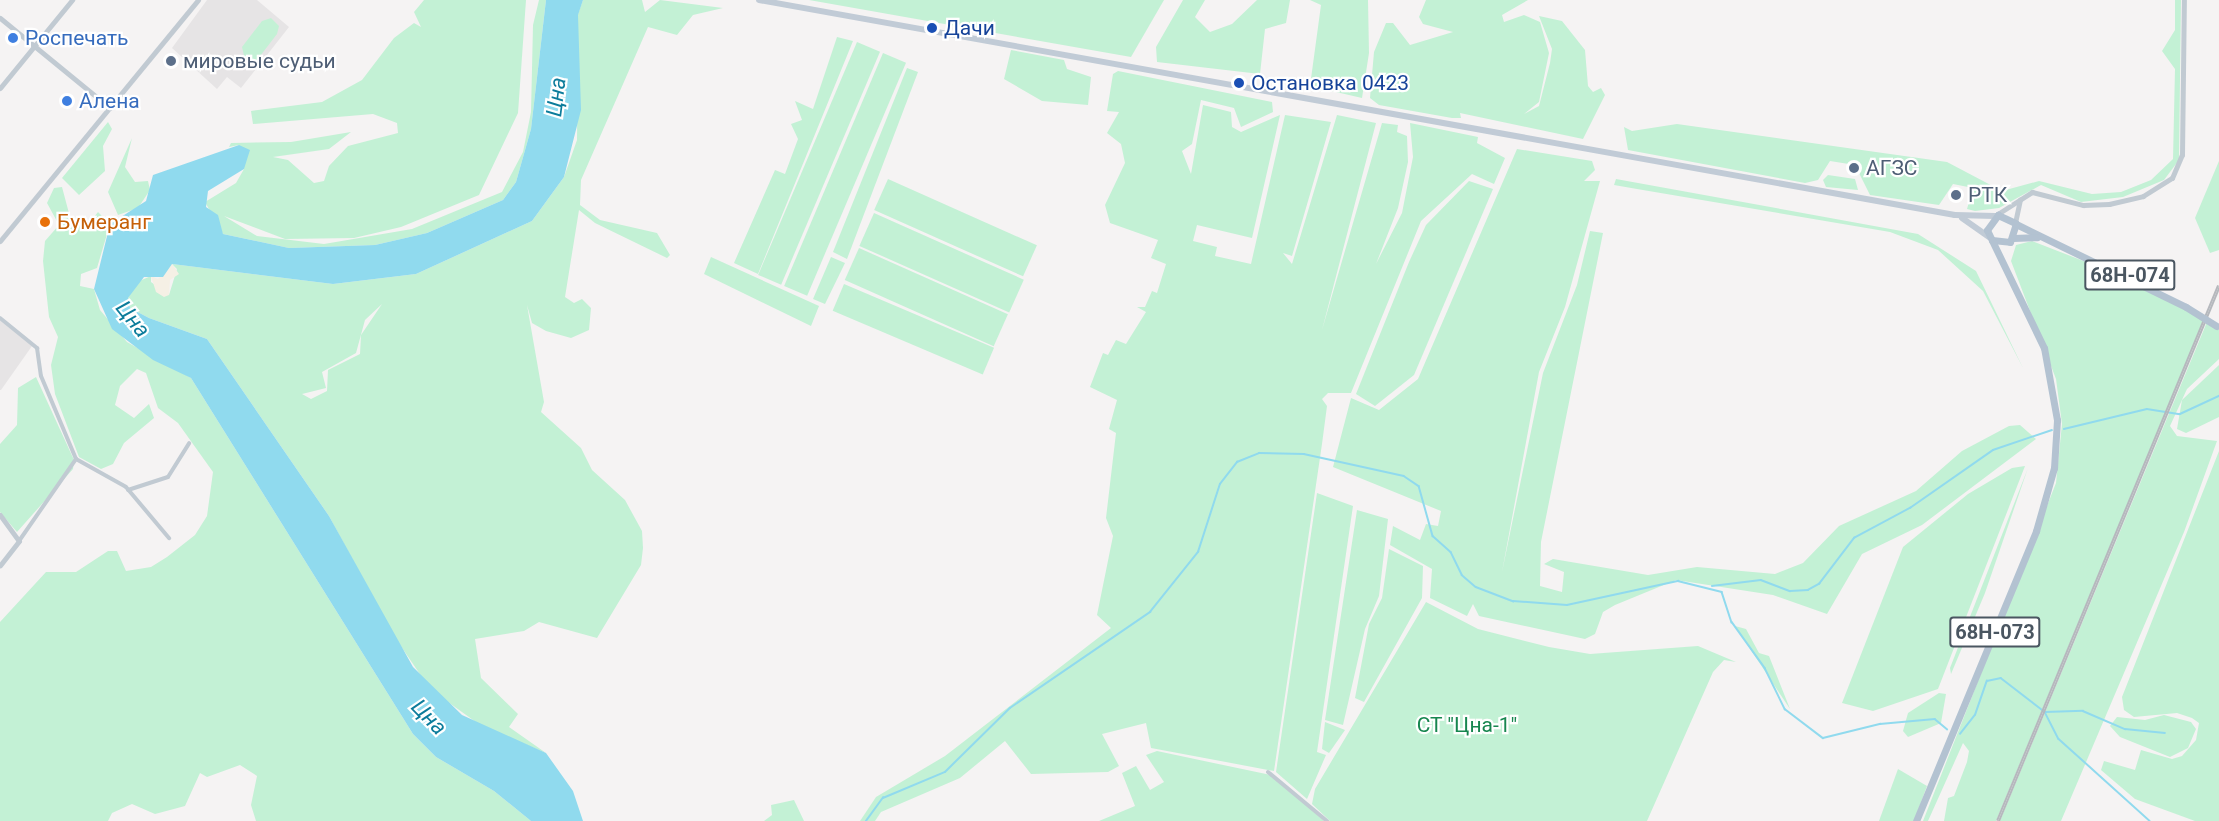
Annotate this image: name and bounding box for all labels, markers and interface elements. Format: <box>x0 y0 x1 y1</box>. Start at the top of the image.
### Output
place label: Дачи <box>944 15 995 41</box>
marker: Дачи <box>925 21 939 35</box>
place label: Роспечать <box>25 25 129 51</box>
marker: Роспечать <box>6 31 20 45</box>
place label: мировые судьи <box>183 48 336 74</box>
marker: мировые судьи <box>164 54 178 68</box>
place label: Остановка 0423 <box>1251 70 1409 96</box>
water label: Цна <box>540 76 572 118</box>
marker: Остановка 0423 <box>1232 76 1246 90</box>
place label: Алена <box>79 88 140 114</box>
marker: Алена <box>60 94 74 108</box>
place label: АГЗС <box>1866 155 1918 181</box>
marker: АГЗС <box>1847 161 1861 175</box>
place label: РТК <box>1968 182 2007 208</box>
marker: РТК <box>1949 188 1963 202</box>
place label: Бумеранг <box>57 209 151 235</box>
marker: Бумеранг <box>38 215 52 229</box>
road number: 68Н-074 <box>2084 258 2176 292</box>
water label: Цна <box>110 295 156 343</box>
road number: 68Н-073 <box>1948 615 2042 649</box>
water label: Цна <box>406 694 452 740</box>
park label: СТ "Цна-1" <box>1416 712 1518 738</box>

